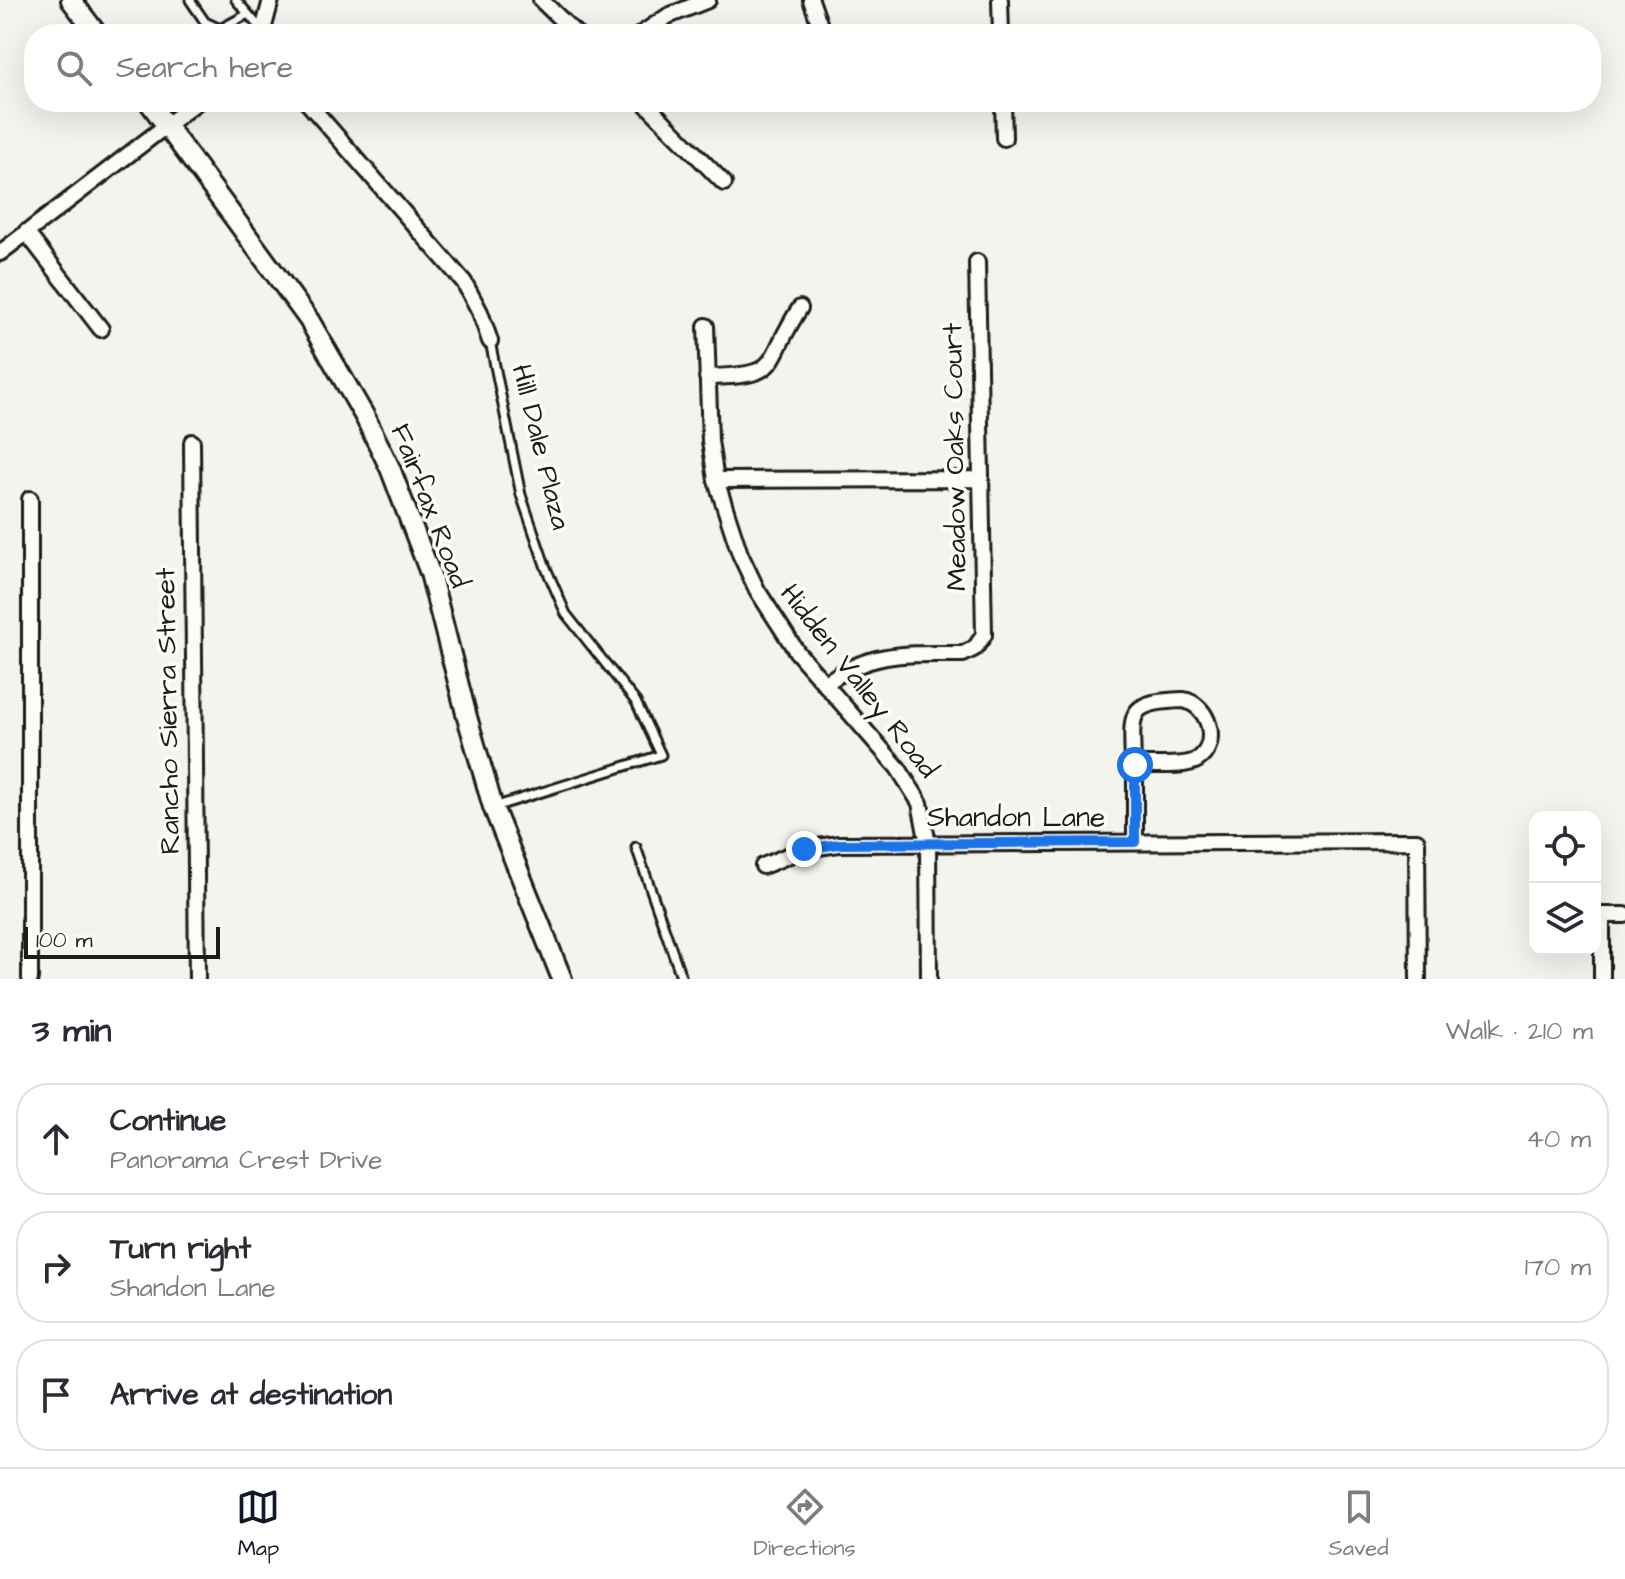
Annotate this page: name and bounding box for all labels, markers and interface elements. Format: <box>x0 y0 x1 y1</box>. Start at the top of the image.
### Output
search box <box>24 24 1601 112</box>
icon: search <box>52 46 96 90</box>
text: Search here <box>116 47 293 89</box>
street label: Meadow Oaks Court <box>933 322 977 592</box>
street label: Hill Dale Plaza <box>502 360 580 534</box>
street label: Fairfax Road <box>381 418 479 594</box>
street label: Rancho Sierra Street <box>146 567 190 855</box>
street label: Hidden Valley Road <box>769 576 947 788</box>
route start <box>1117 747 1153 783</box>
street label: Shandon Lane <box>927 798 1105 837</box>
map controls <box>1529 811 1601 955</box>
button: locate <box>1529 811 1601 883</box>
route end <box>786 831 822 867</box>
button: layers <box>1529 883 1601 955</box>
scale bar <box>24 923 220 959</box>
text: 100 m <box>36 925 93 956</box>
text: 3 min <box>32 1007 112 1055</box>
text: Walk · 210 m <box>1446 1013 1593 1049</box>
text: Continue <box>110 1100 226 1142</box>
icon: ahead <box>34 1117 78 1161</box>
text: 40 m <box>1526 1121 1591 1157</box>
text: Panorama Crest Drive <box>110 1142 382 1178</box>
text: Turn right <box>110 1228 251 1270</box>
icon: right <box>34 1245 78 1289</box>
text: 170 m <box>1525 1249 1591 1285</box>
text: Shandon Lane <box>110 1270 275 1306</box>
icon: arrive <box>34 1373 78 1417</box>
text: Arrive at destination <box>110 1374 392 1416</box>
tab: Map <box>236 1485 280 1564</box>
tab: Directions <box>753 1485 856 1564</box>
tab: Saved <box>1329 1485 1389 1564</box>

